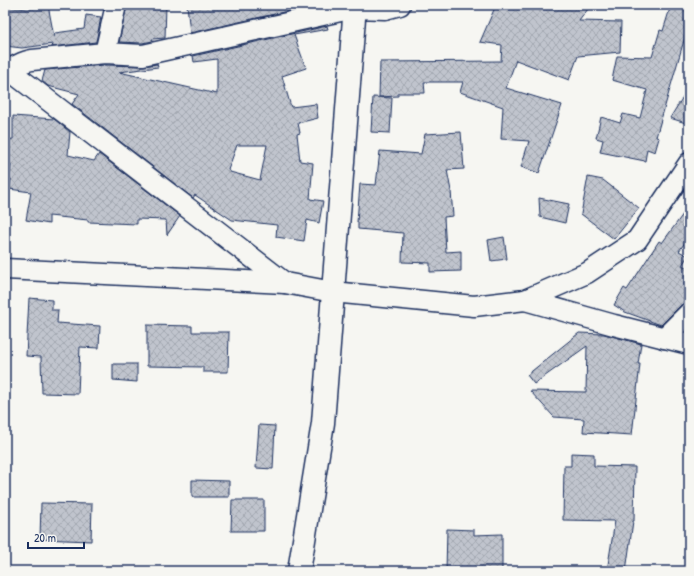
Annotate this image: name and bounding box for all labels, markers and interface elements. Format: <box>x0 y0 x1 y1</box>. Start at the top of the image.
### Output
scale bar <box>28 524 84 550</box>
text: 20 m <box>34 529 56 546</box>

